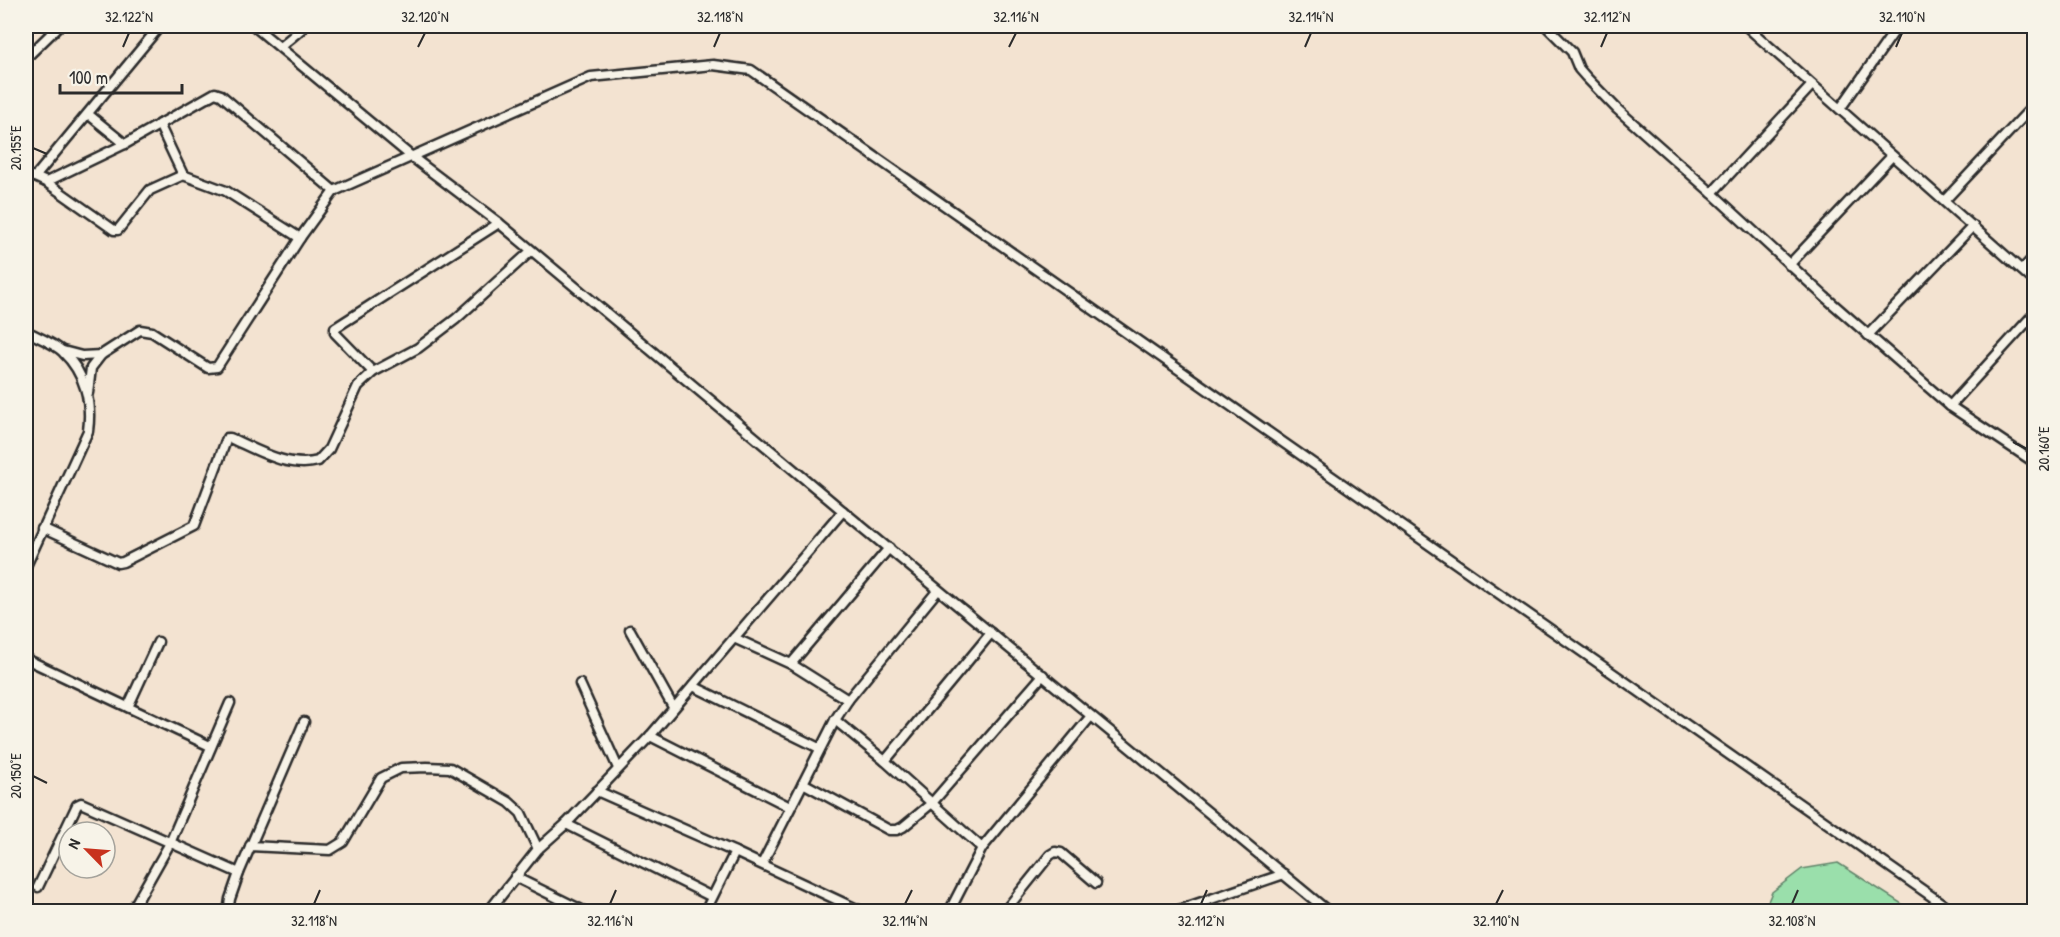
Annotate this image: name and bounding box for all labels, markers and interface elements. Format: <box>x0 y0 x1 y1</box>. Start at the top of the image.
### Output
text: 32.122°N <box>105 6 153 27</box>
text: 32.120°N <box>401 6 449 27</box>
text: 32.118°N <box>697 6 743 27</box>
text: 32.116°N <box>993 6 1039 27</box>
text: 32.114°N <box>1289 6 1333 27</box>
text: 32.112°N <box>1584 6 1630 27</box>
text: 32.110°N <box>1879 6 1925 27</box>
scale bar <box>60 57 182 95</box>
text: 100 m <box>69 65 108 90</box>
text: 20.155°E <box>5 125 26 171</box>
text: 20.160°E <box>2033 426 2054 472</box>
text: 20.150°E <box>5 753 26 799</box>
north arrow <box>57 820 117 880</box>
text: N <box>62 835 85 852</box>
text: 32.118°N <box>291 910 337 931</box>
text: 32.116°N <box>587 910 633 931</box>
text: 32.114°N <box>883 910 927 931</box>
text: 32.112°N <box>1178 910 1224 931</box>
text: 32.110°N <box>1473 910 1519 931</box>
text: 32.108°N <box>1768 910 1816 931</box>

